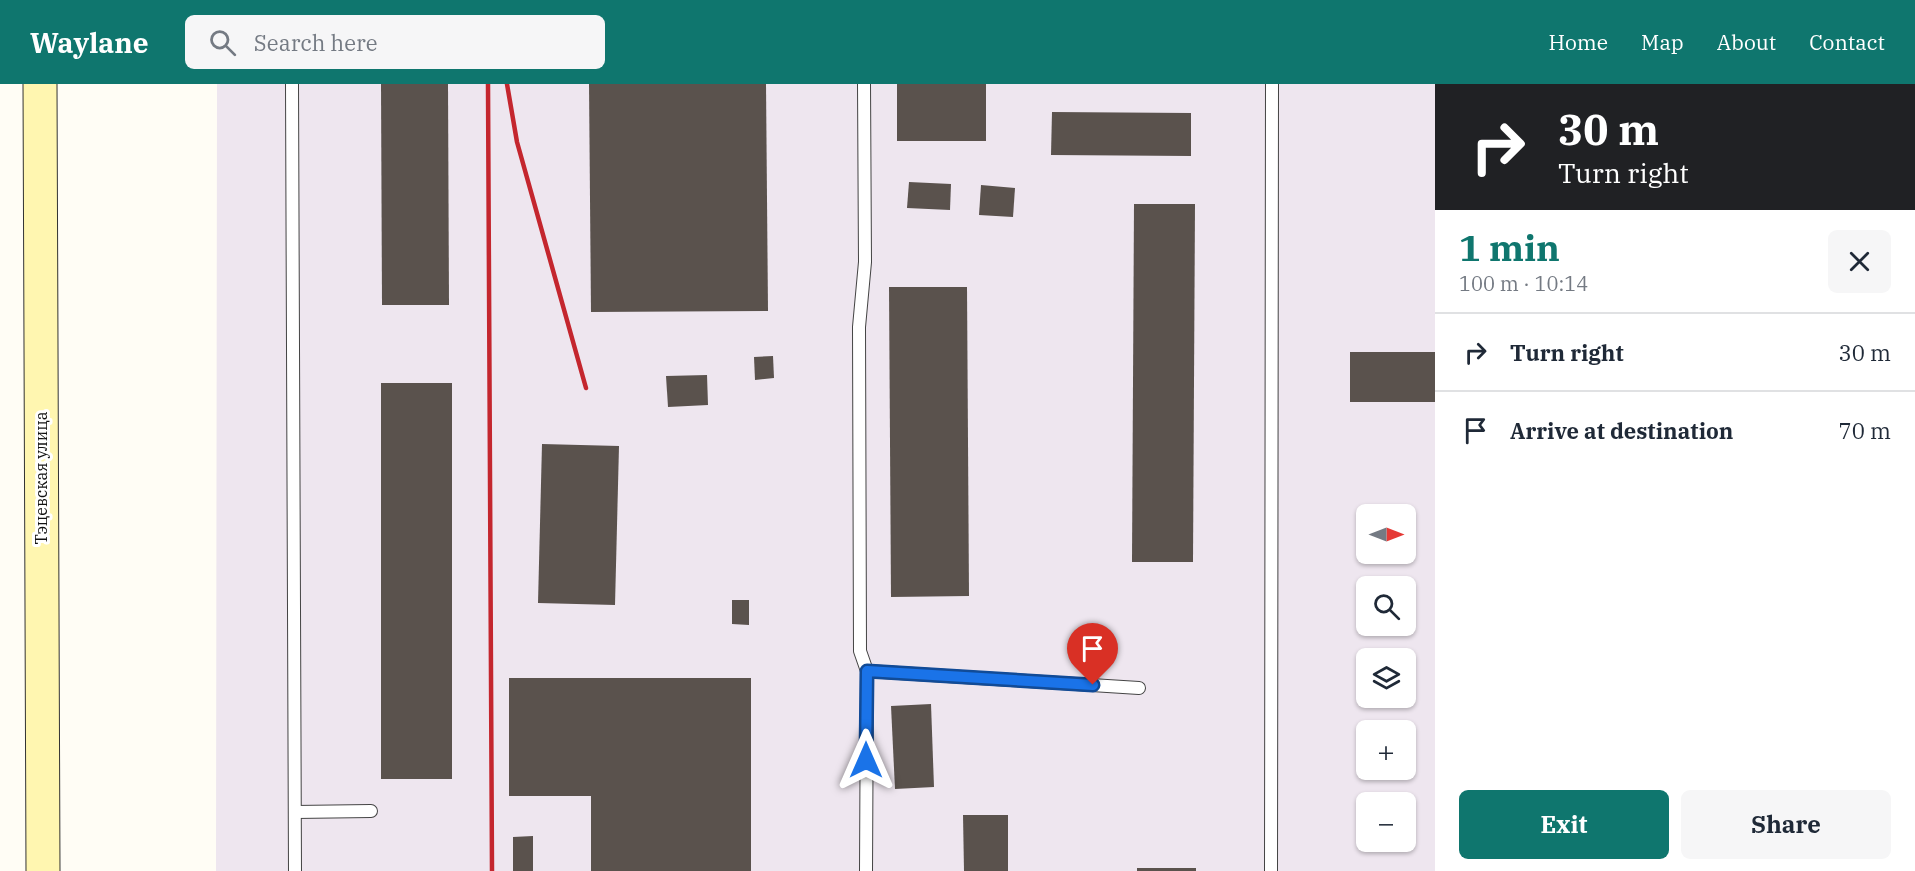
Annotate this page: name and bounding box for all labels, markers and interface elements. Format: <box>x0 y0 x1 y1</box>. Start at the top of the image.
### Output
search box <box>185 15 605 69</box>
text: Waylane <box>30 24 149 61</box>
icon: search <box>206 26 239 59</box>
text: Search here <box>254 28 378 57</box>
text: Home <box>1548 28 1608 56</box>
text: Map <box>1641 28 1684 56</box>
text: About <box>1717 28 1776 56</box>
text: Contact <box>1809 28 1885 56</box>
text: 30 m <box>1558 102 1659 157</box>
icon: right <box>1459 108 1537 186</box>
text: Turn right <box>1558 155 1689 190</box>
text: 1 min <box>1459 224 1560 271</box>
button: close <box>1828 230 1891 293</box>
text: 100 m · 10:14 <box>1459 270 1588 297</box>
icon: right <box>1459 336 1492 369</box>
text: Turn right <box>1510 338 1624 367</box>
text: 30 m <box>1839 338 1891 367</box>
street label: Тэцевская улица <box>31 411 51 545</box>
icon: arrive <box>1459 414 1492 447</box>
text: Arrive at destination <box>1510 416 1733 445</box>
text: 70 m <box>1839 416 1891 445</box>
north arrow <box>1356 504 1416 564</box>
map controls <box>1356 504 1416 852</box>
button: search <box>1356 576 1416 636</box>
pin <box>1067 623 1118 685</box>
icon: arrive <box>1076 632 1109 665</box>
button: layers <box>1356 648 1416 708</box>
button: + <box>1356 720 1416 780</box>
position arrow <box>834 728 898 792</box>
button: Exit <box>1459 790 1669 859</box>
button: Share <box>1681 790 1891 859</box>
button: − <box>1356 792 1416 852</box>

